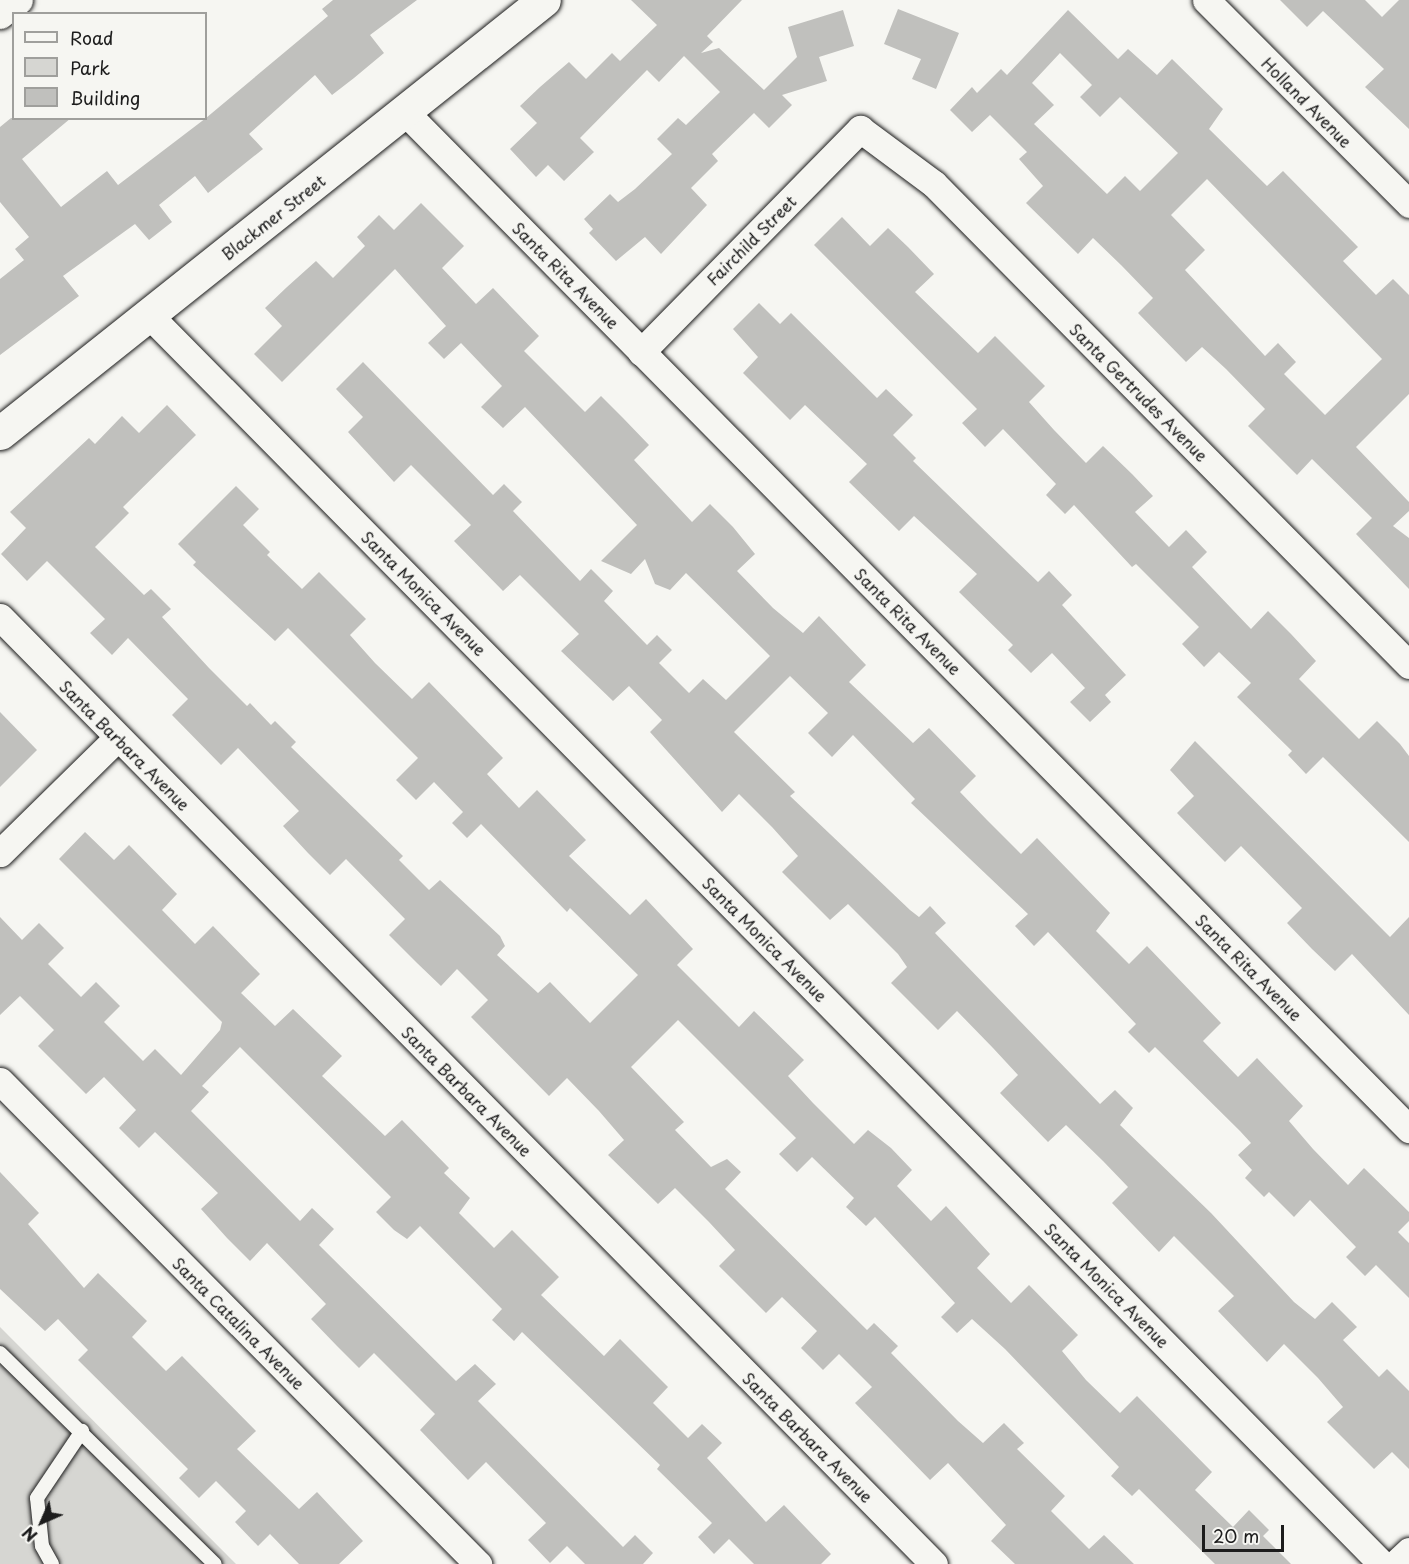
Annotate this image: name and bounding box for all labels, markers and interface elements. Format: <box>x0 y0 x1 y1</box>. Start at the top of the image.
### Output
legend <box>12 12 207 120</box>
text: Road <box>70 24 114 51</box>
street label: Holland Avenue <box>1258 53 1356 151</box>
text: Park <box>70 54 110 81</box>
text: Building <box>70 84 140 111</box>
street label: Blackmer Street <box>217 170 329 264</box>
street label: Fairchild Street <box>702 191 800 289</box>
street label: Santa Rita Avenue <box>509 218 623 332</box>
street label: Santa Gertrudes Avenue <box>1066 319 1212 465</box>
street label: Santa Monica Avenue <box>358 527 490 659</box>
street label: Santa Rita Avenue <box>851 564 965 678</box>
street label: Santa Barbara Avenue <box>56 676 194 814</box>
street label: Santa Monica Avenue <box>699 873 831 1005</box>
street label: Santa Rita Avenue <box>1192 910 1306 1024</box>
street label: Santa Barbara Avenue <box>398 1022 536 1160</box>
street label: Santa Monica Avenue <box>1041 1219 1173 1351</box>
street label: Santa Catalina Avenue <box>169 1253 309 1393</box>
street label: Santa Barbara Avenue <box>739 1368 877 1506</box>
north arrow <box>12 1492 72 1552</box>
scale bar <box>1205 1513 1288 1551</box>
text: N <box>16 1522 42 1548</box>
text: 20 m <box>1213 1522 1259 1549</box>

